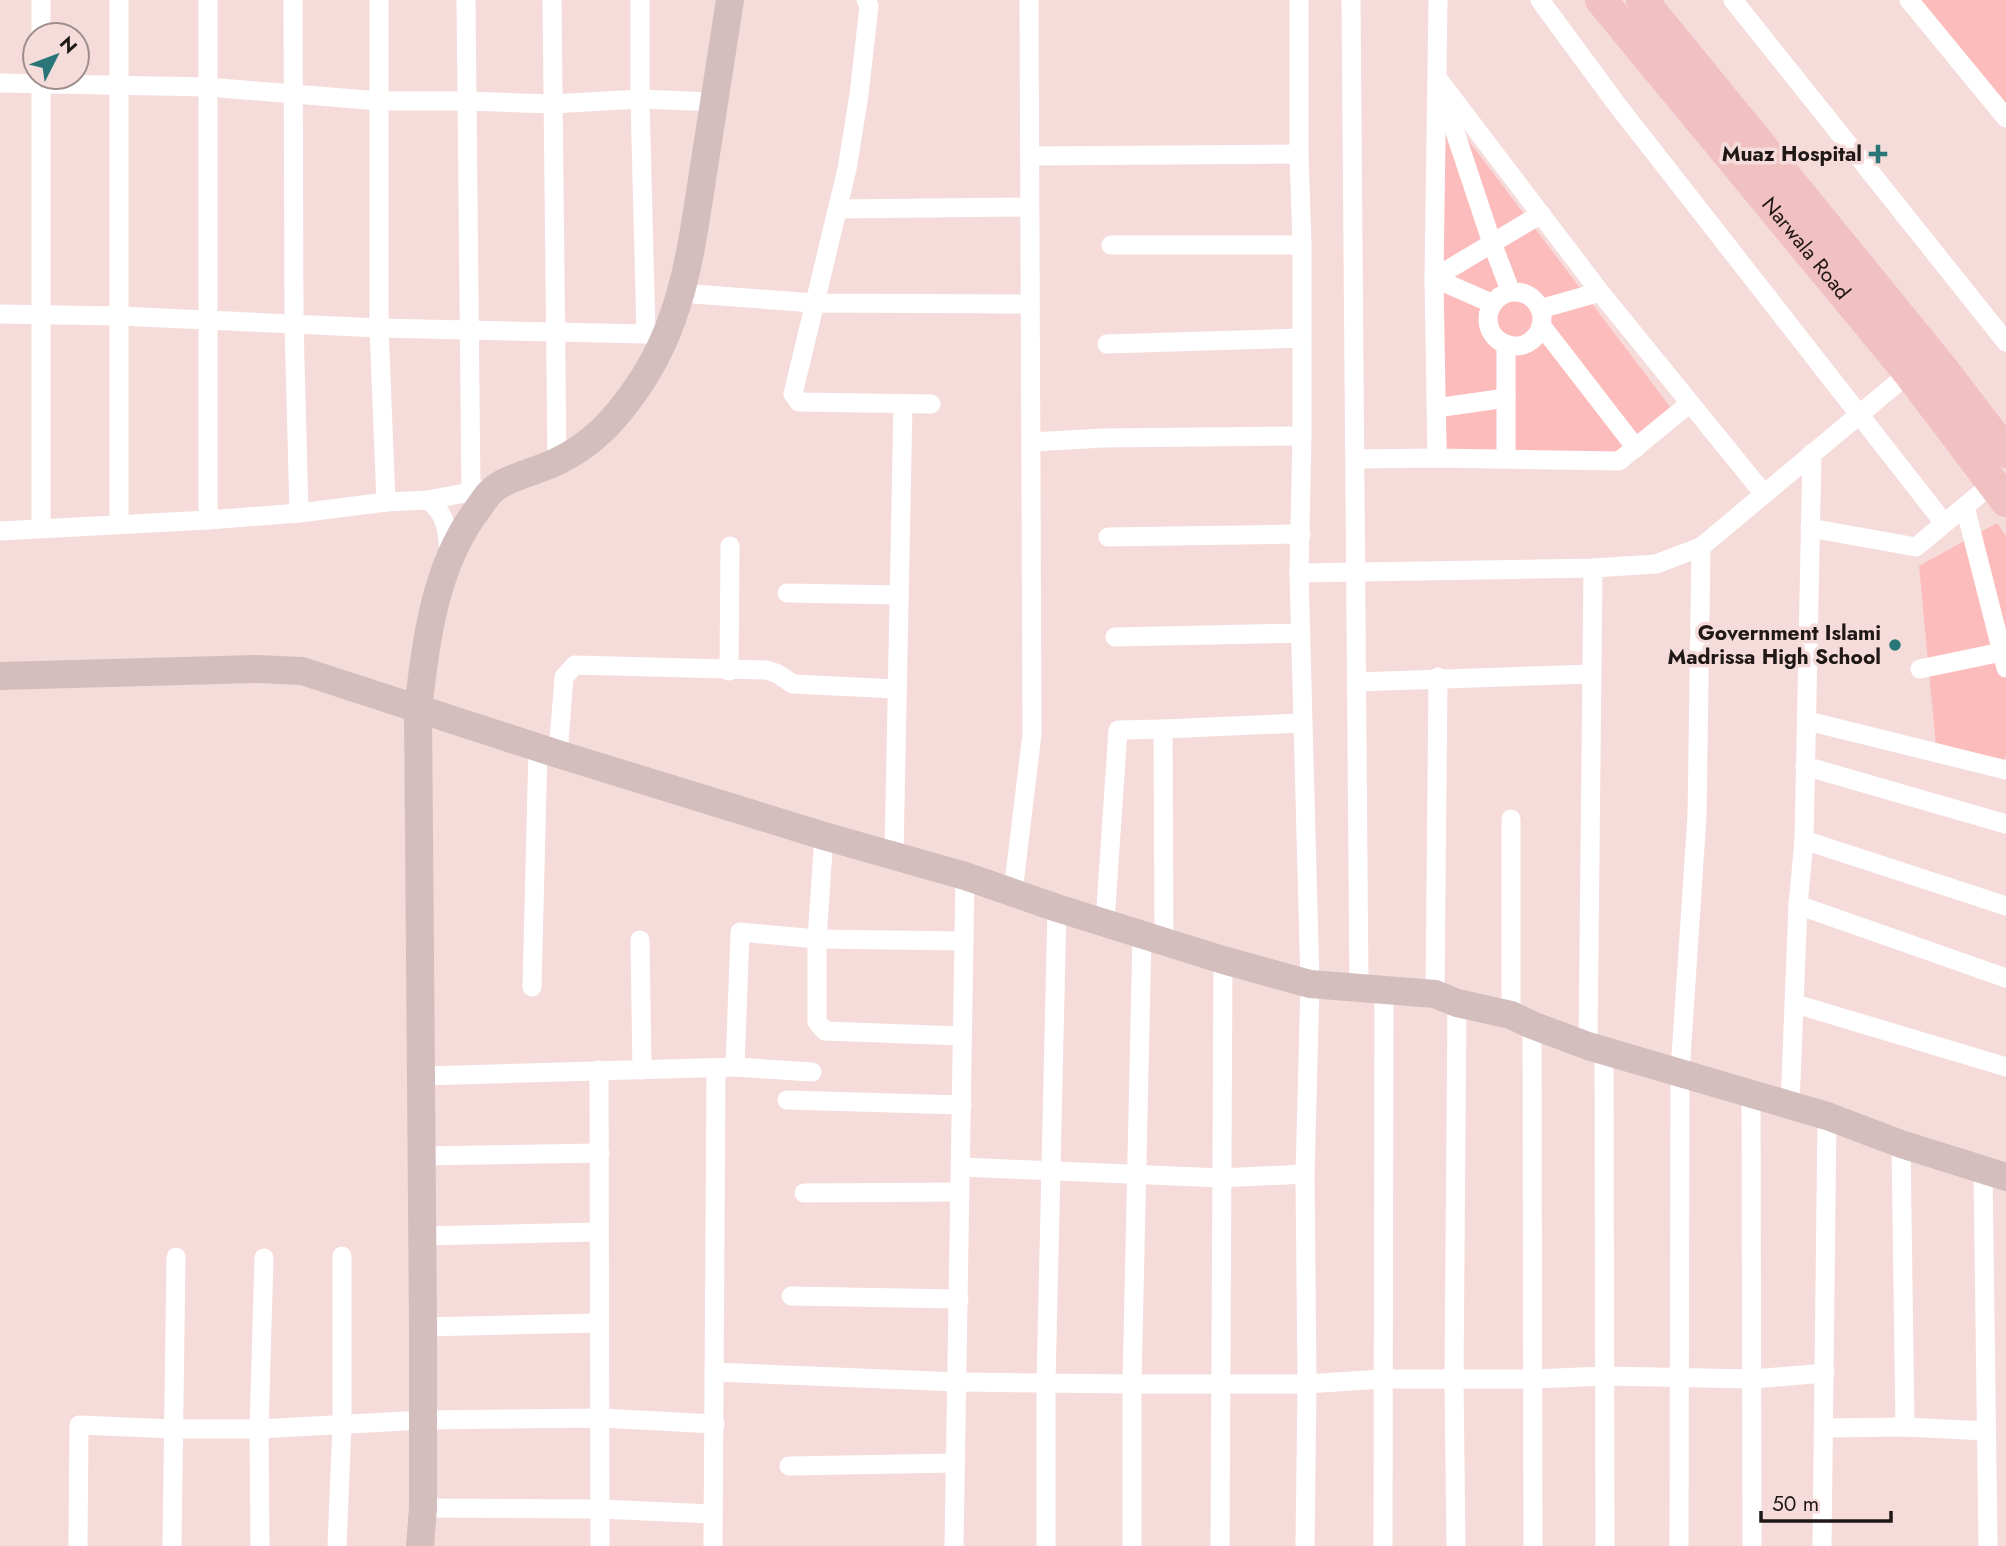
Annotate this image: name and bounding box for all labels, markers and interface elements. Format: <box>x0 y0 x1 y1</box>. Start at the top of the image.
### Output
north arrow <box>21 21 91 91</box>
text: N <box>53 30 83 60</box>
place label: Muaz Hospital <box>1722 139 1862 169</box>
marker: Muaz Hospital <box>1868 144 1888 164</box>
street label: Narwala Road <box>1755 190 1857 306</box>
place label: Government Islami Madrissa High School <box>1668 618 1881 672</box>
marker: Government Islami Madrissa High School <box>1887 637 1903 653</box>
scale bar <box>1761 1480 1890 1524</box>
text: 50 m <box>1772 1489 1819 1519</box>

